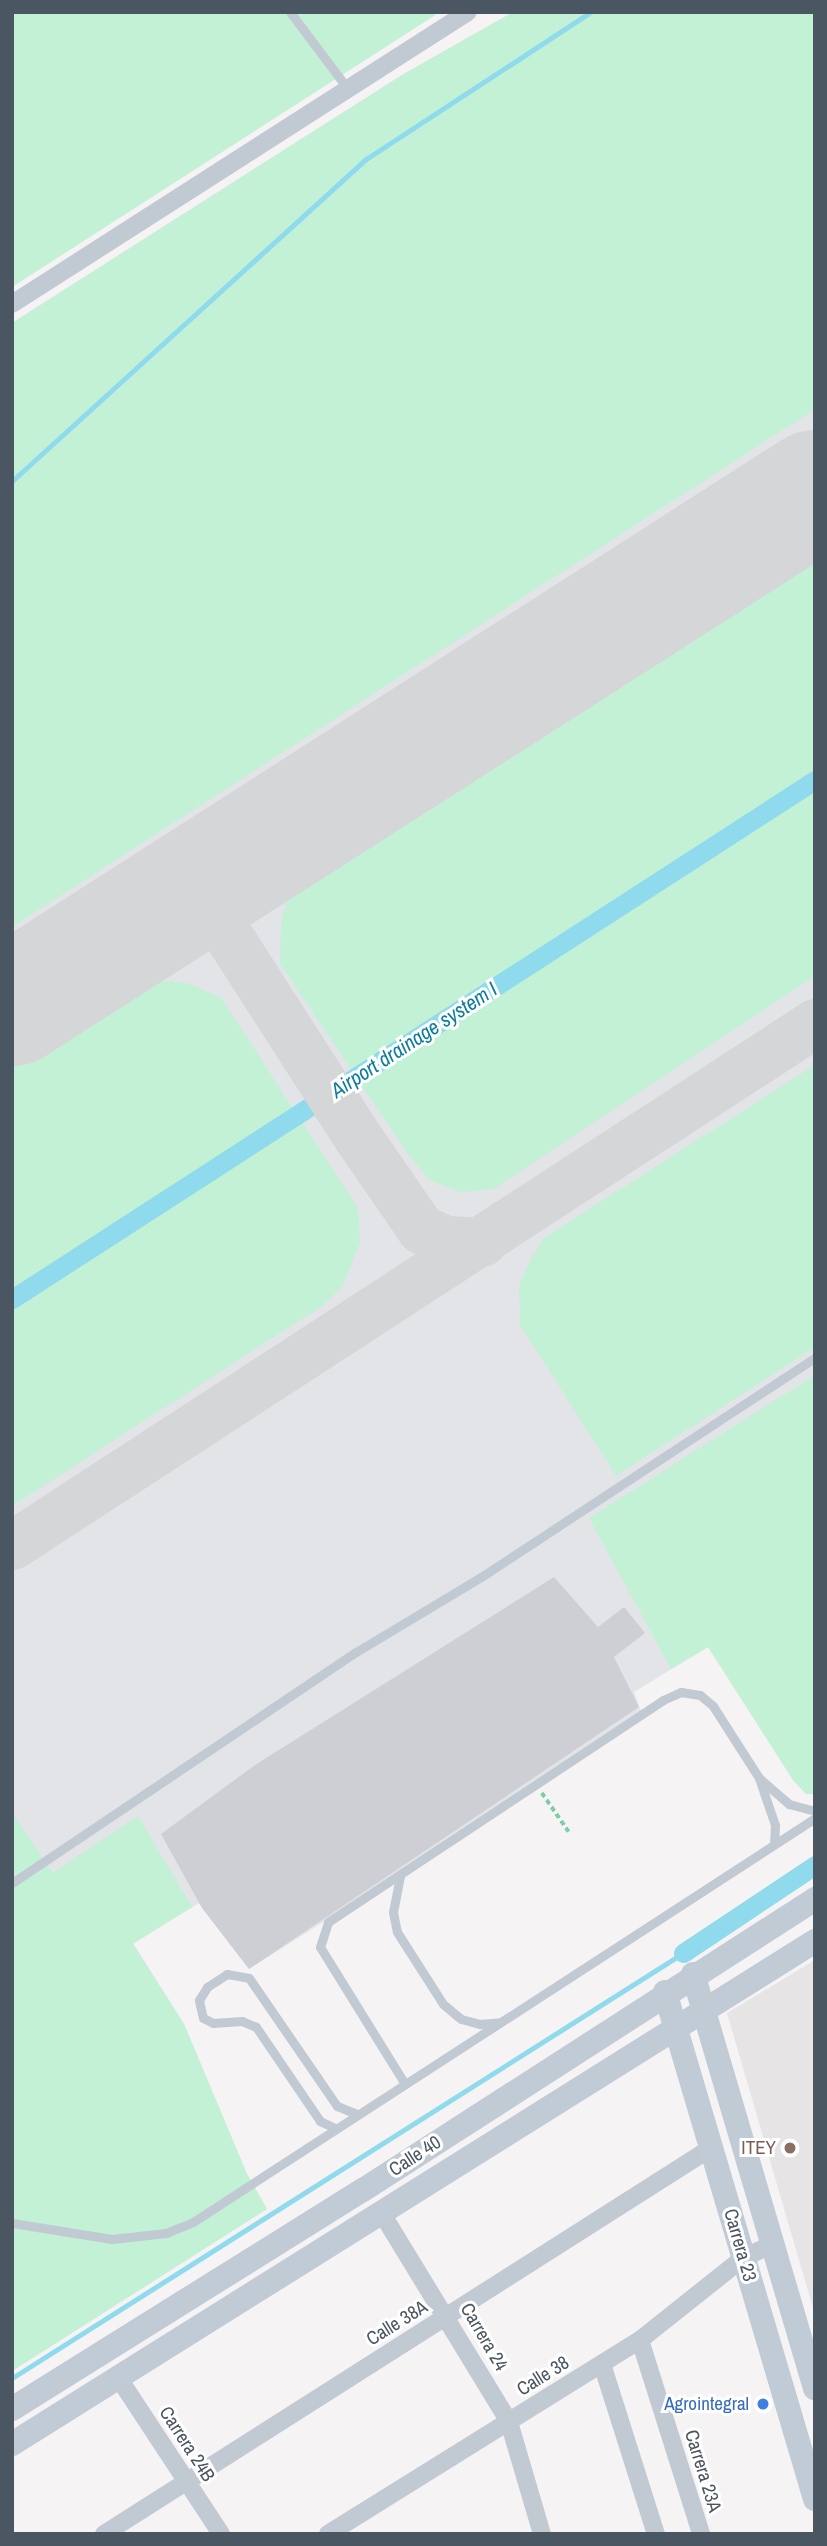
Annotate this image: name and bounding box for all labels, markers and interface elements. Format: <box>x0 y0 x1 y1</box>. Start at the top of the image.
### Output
water label: Airport drainage system I <box>326 977 502 1103</box>
street label: Calle 40 <box>385 2131 445 2181</box>
place label: ITEY <box>741 2137 776 2159</box>
marker: ITEY <box>782 2140 798 2156</box>
street label: Carrera 23 <box>719 2206 761 2284</box>
street label: Calle 38A <box>362 2295 432 2351</box>
street label: Carrera 24 <box>456 2299 512 2375</box>
street label: Calle 38 <box>513 2351 573 2401</box>
place label: Agrointegral <box>664 2393 749 2415</box>
marker: Agrointegral <box>755 2396 771 2412</box>
street label: Carrera 24B <box>154 2402 220 2486</box>
street label: Carrera 23A <box>680 2427 726 2515</box>

